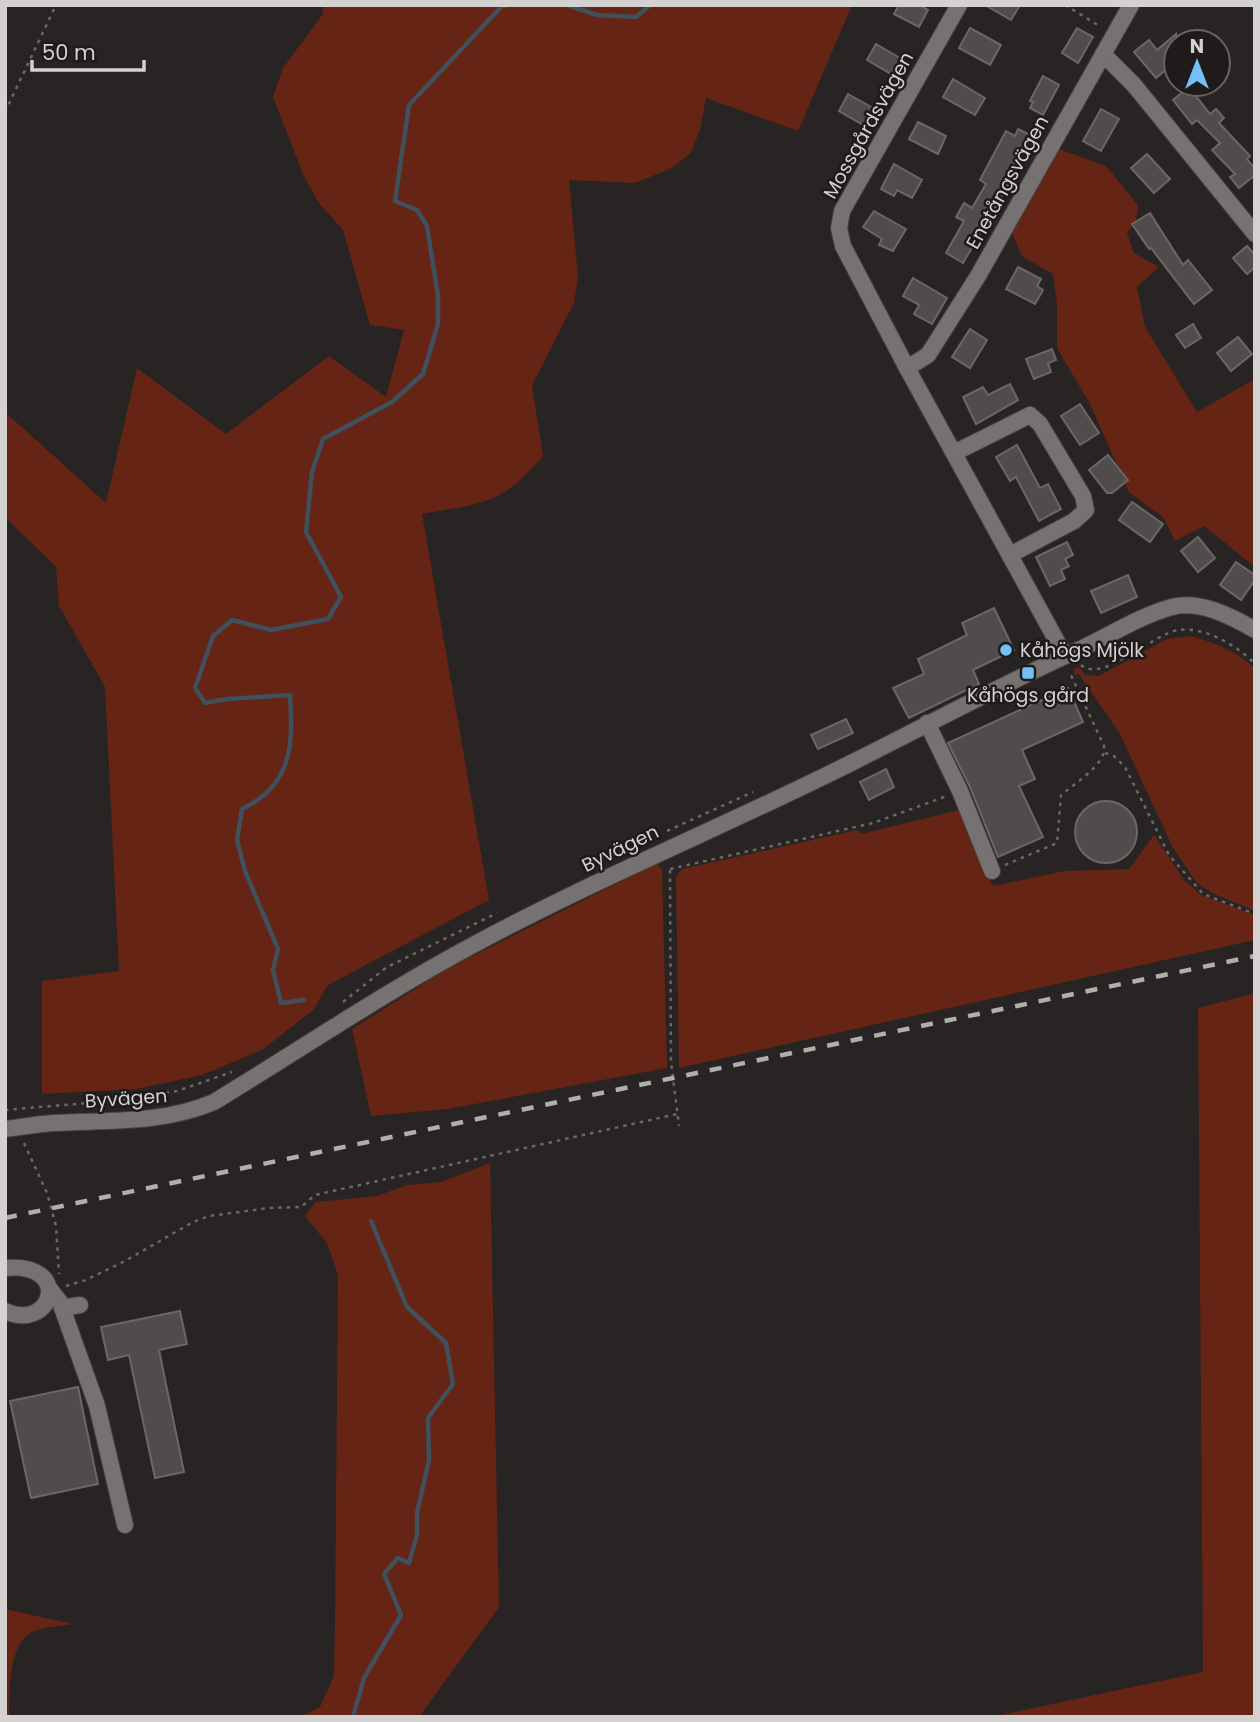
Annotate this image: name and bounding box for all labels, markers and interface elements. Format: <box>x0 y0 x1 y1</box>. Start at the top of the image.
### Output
scale bar <box>32 28 144 72</box>
north arrow <box>1162 28 1232 98</box>
text: N <box>1190 33 1204 60</box>
text: 50 m <box>42 38 96 67</box>
street label: Mossgårdsvägen <box>817 47 920 204</box>
street label: Enetångsvägen <box>960 111 1055 254</box>
place label: Kåhögs Mjölk <box>1020 637 1144 664</box>
marker: Kåhögs Mjölk <box>998 642 1014 658</box>
marker: Kåhögs gård <box>1020 665 1036 681</box>
place label: Kåhögs gård <box>967 682 1089 709</box>
street label: Byvägen <box>577 818 663 879</box>
street label: Byvägen <box>84 1082 168 1115</box>

